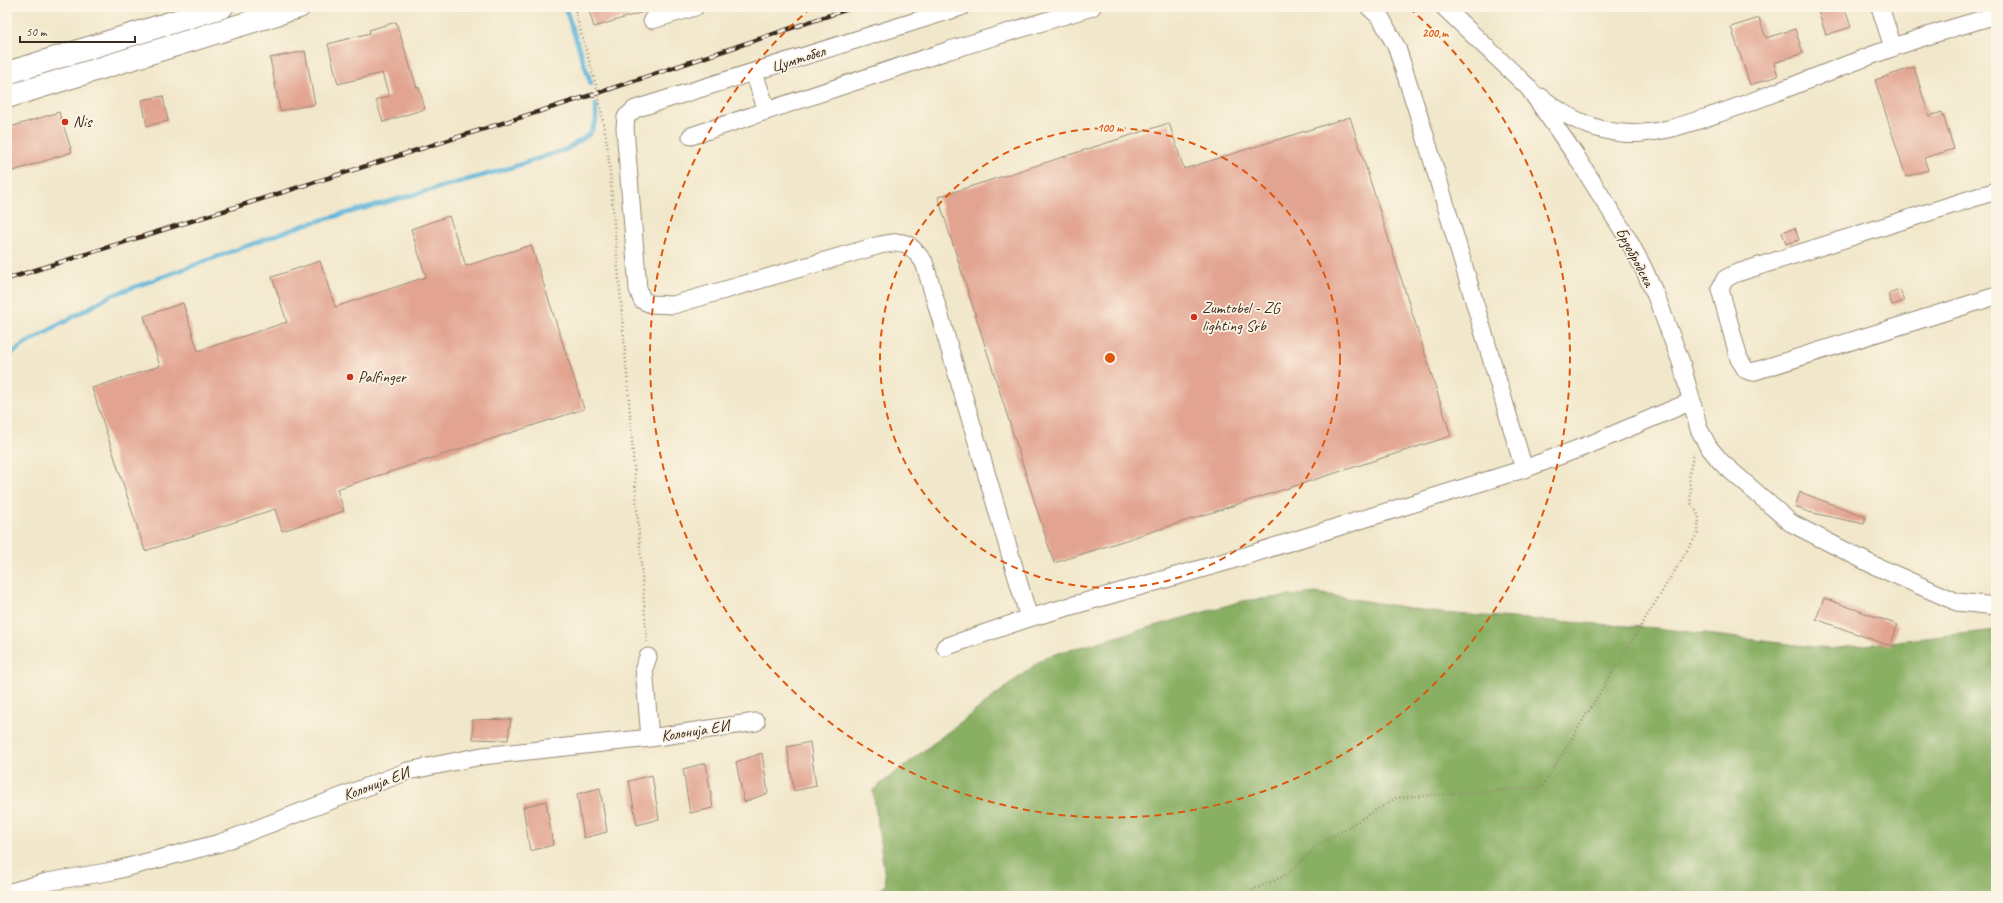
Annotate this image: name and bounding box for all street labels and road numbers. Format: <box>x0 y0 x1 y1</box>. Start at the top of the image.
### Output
street label: Цумтобел <box>769 41 829 77</box>
street label: Брзобродска <box>1611 224 1660 291</box>
street label: Колонија ЕИ <box>660 715 734 746</box>
street label: Колонија ЕИ <box>340 762 415 805</box>

